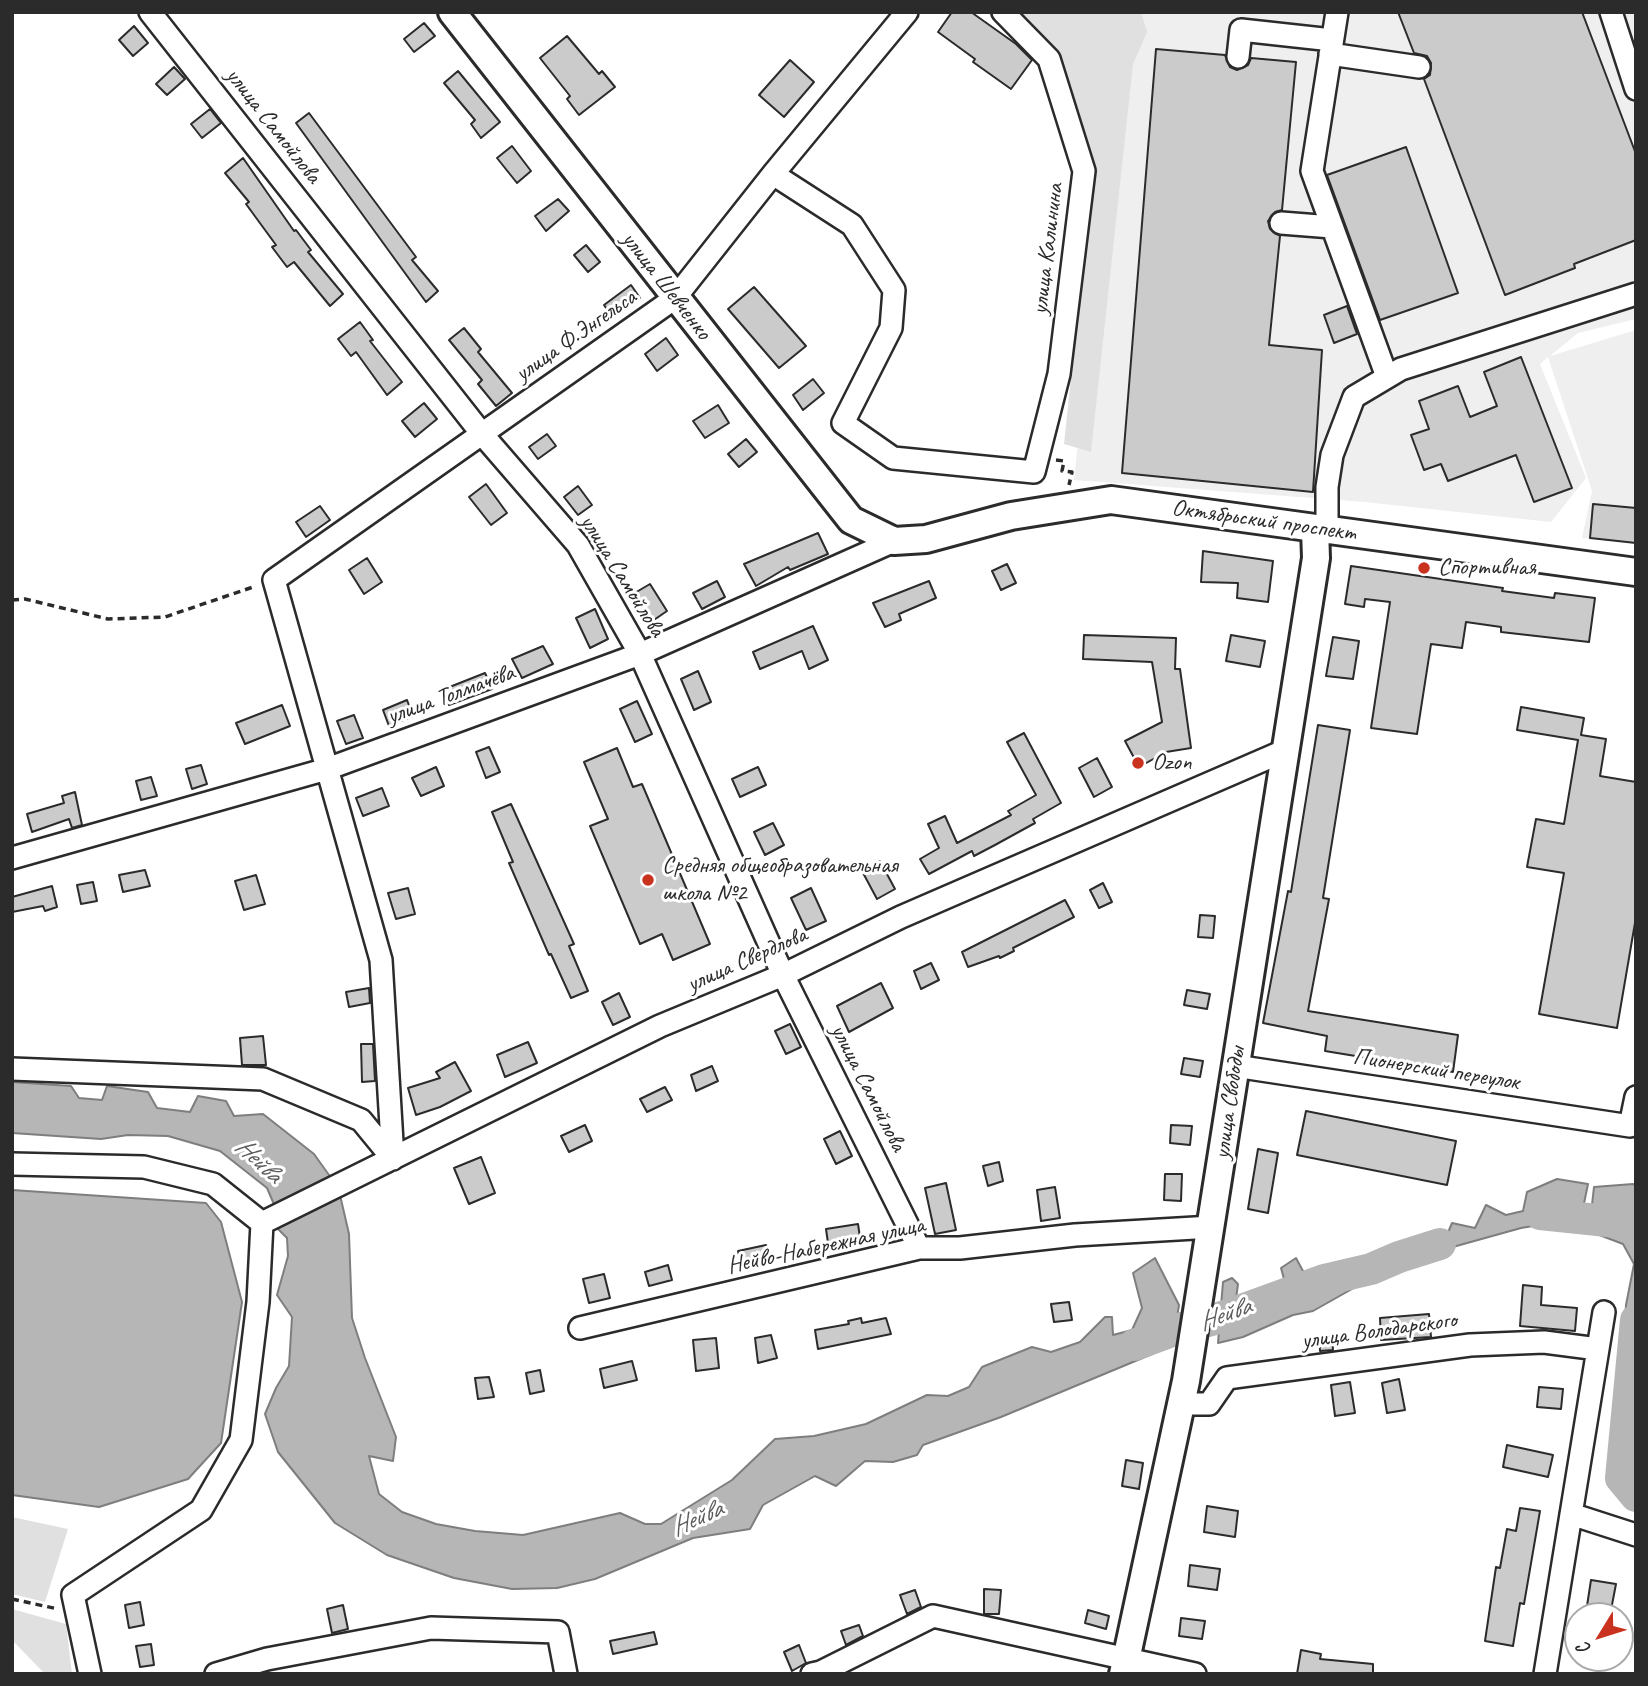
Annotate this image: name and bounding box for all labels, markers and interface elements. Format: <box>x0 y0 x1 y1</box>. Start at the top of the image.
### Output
street label: улица Самойлова <box>219 62 327 190</box>
street label: улица Калинина <box>1026 182 1070 316</box>
street label: улица Шевченко <box>615 226 717 346</box>
street label: улица Ф.Энгельса <box>510 283 642 389</box>
street label: Октябрьский проспект <box>1170 494 1358 548</box>
street label: улица Самойлова <box>573 509 671 643</box>
place label: Спортивная <box>1438 554 1536 582</box>
marker: Спортивная <box>1416 560 1432 576</box>
street label: улица Толмачёва <box>383 659 519 731</box>
place label: Ozon <box>1152 749 1191 777</box>
marker: Ozon <box>1130 755 1146 771</box>
place label: Средняя общеобразовательная школа №2 <box>662 852 898 908</box>
marker: Средняя общеобразовательная школа №2 <box>640 872 656 888</box>
street label: улица Свердлова <box>683 921 811 999</box>
street label: улица Самойлова <box>824 1020 912 1156</box>
street label: Пионерский переулок <box>1351 1043 1521 1097</box>
street label: улица Свободы <box>1208 1045 1252 1161</box>
water label: Нейва <box>228 1131 288 1191</box>
street label: Нейво-Набережная улица <box>725 1211 927 1281</box>
water label: Нейва <box>1195 1291 1255 1339</box>
street label: улица Володарского <box>1300 1306 1458 1356</box>
water label: Нейва <box>666 1494 728 1544</box>
north arrow <box>1564 1602 1634 1672</box>
text: С <box>1572 1638 1596 1660</box>

